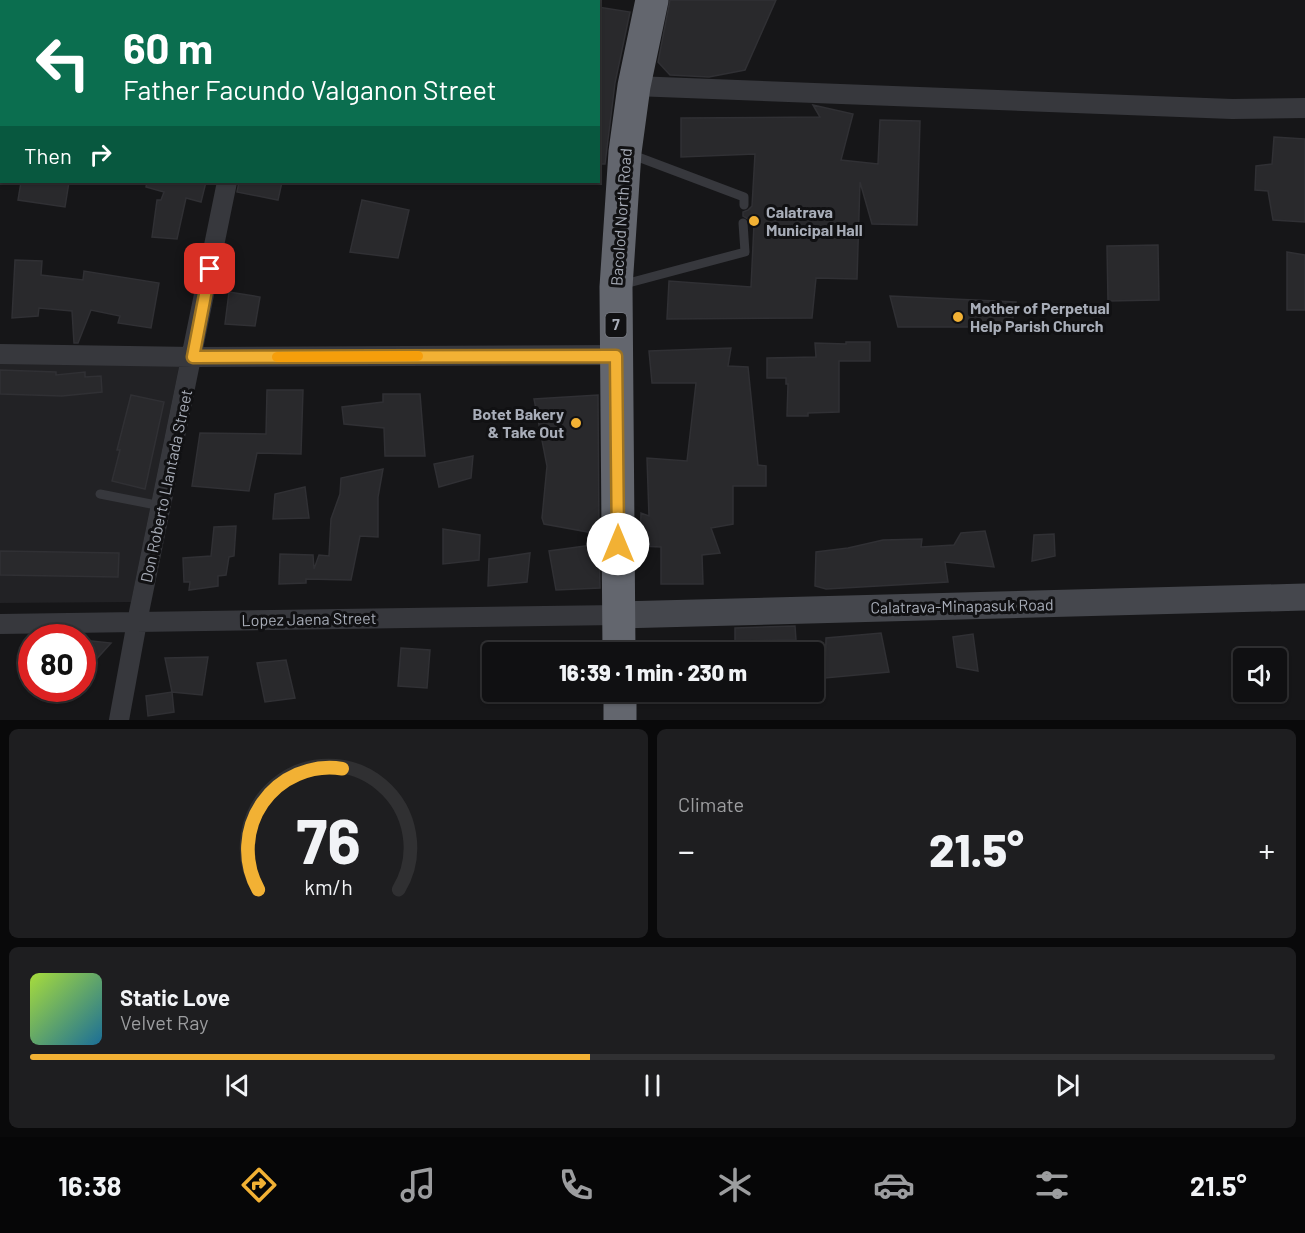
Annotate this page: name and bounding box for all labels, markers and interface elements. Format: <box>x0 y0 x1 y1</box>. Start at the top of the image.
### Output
text: 60 m <box>123 22 213 72</box>
icon: left <box>24 24 102 102</box>
text: Father Facundo Valganon Street <box>123 73 497 105</box>
icon: right <box>84 138 117 171</box>
text: Then <box>24 142 72 168</box>
street label: Bacolod North Road <box>606 147 635 286</box>
place label: Calatrava Municipal Hall <box>766 202 863 239</box>
marker: Calatrava Municipal Hall <box>747 214 761 228</box>
pin <box>184 243 235 294</box>
icon: arrive <box>193 252 226 285</box>
place label: Mother of Perpetual Help Parish Church <box>970 298 1110 335</box>
marker: Mother of Perpetual Help Parish Church <box>951 310 965 324</box>
road number: 7 <box>606 313 626 337</box>
street label: Don Roberto Llantada Street <box>136 388 195 584</box>
place label: Botet Bakery & Take Out <box>472 404 564 441</box>
marker: Botet Bakery & Take Out <box>569 416 583 430</box>
position arrow <box>586 512 650 576</box>
street label: Calatrava-Minapasuk Road <box>870 594 1054 617</box>
street label: Lopez Jaena Street <box>241 608 377 629</box>
speed limit sign: 80 <box>18 624 96 702</box>
map controls <box>1233 648 1287 702</box>
button: sound <box>1233 648 1287 702</box>
text: 16:39 · 1 min · 230 m <box>559 659 747 685</box>
text: Climate <box>678 792 744 816</box>
text: 76 <box>296 802 361 876</box>
text: 21.5° <box>929 822 1024 876</box>
text: − <box>678 830 695 870</box>
text: + <box>1259 830 1275 870</box>
text: km/h <box>304 875 353 900</box>
text: Static Love <box>120 984 230 1010</box>
text: Velvet Ray <box>120 1010 209 1034</box>
icon: previous <box>221 1069 254 1102</box>
icon: pause <box>636 1069 669 1102</box>
icon: next <box>1051 1069 1084 1102</box>
icon: directions <box>238 1164 280 1206</box>
icon: music <box>397 1164 439 1206</box>
icon: phone <box>555 1164 597 1206</box>
icon: climate <box>714 1164 756 1206</box>
icon: car <box>873 1164 915 1206</box>
icon: filters <box>1031 1164 1073 1206</box>
text: 16:38 <box>58 1169 121 1201</box>
text: 21.5° <box>1190 1169 1247 1201</box>

